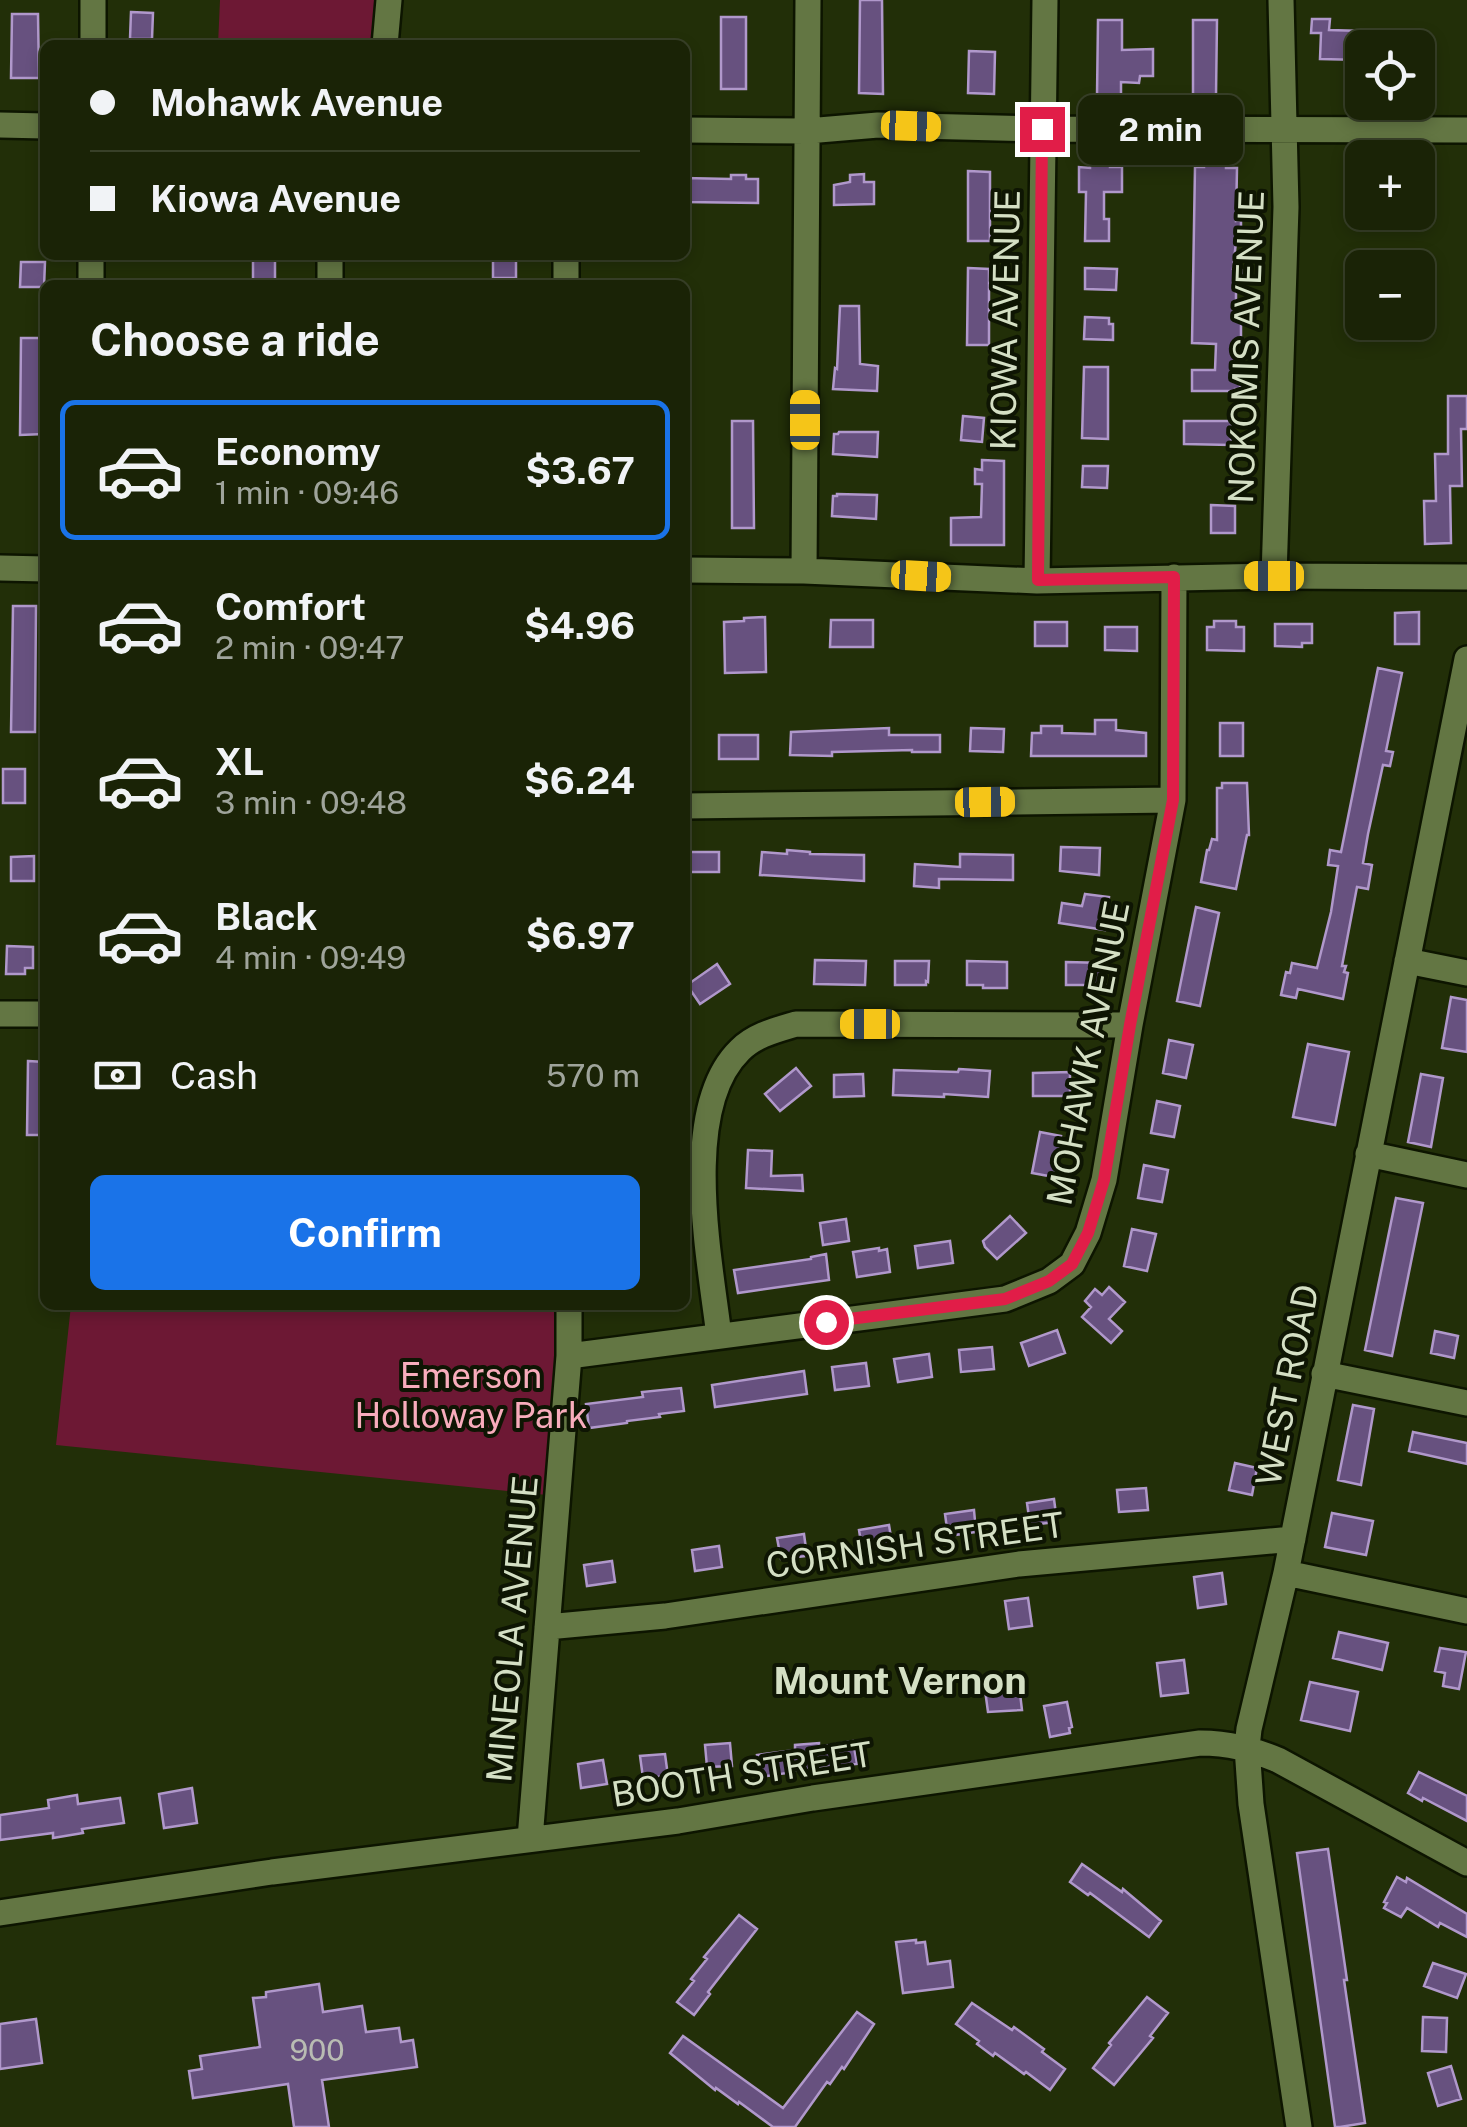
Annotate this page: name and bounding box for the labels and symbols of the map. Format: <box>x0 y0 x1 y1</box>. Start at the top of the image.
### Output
callout: 2 min <box>1077 94 1242 164</box>
route end <box>1020 107 1065 152</box>
car <box>880 110 942 142</box>
street label: KIOWA AVENUE <box>982 189 1028 451</box>
street label: NOKOMIS AVENUE <box>1220 190 1272 504</box>
car <box>790 390 820 450</box>
car <box>890 559 952 593</box>
car <box>1244 561 1304 591</box>
car <box>955 786 1015 818</box>
street label: MOHAWK AVENUE <box>1038 897 1138 1209</box>
car <box>840 1009 900 1039</box>
street label: WEST ROAD <box>1247 1281 1327 1489</box>
route start <box>804 1300 849 1345</box>
park label: Emerson Holloway Park <box>354 1355 588 1436</box>
street label: MINEOLA AVENUE <box>478 1474 546 1784</box>
street label: CORNISH STREET <box>763 1504 1067 1586</box>
district label: Mount Vernon <box>773 1658 1027 1703</box>
street label: BOOTH STREET <box>609 1733 875 1815</box>
house number: 900 <box>289 2032 345 2068</box>

